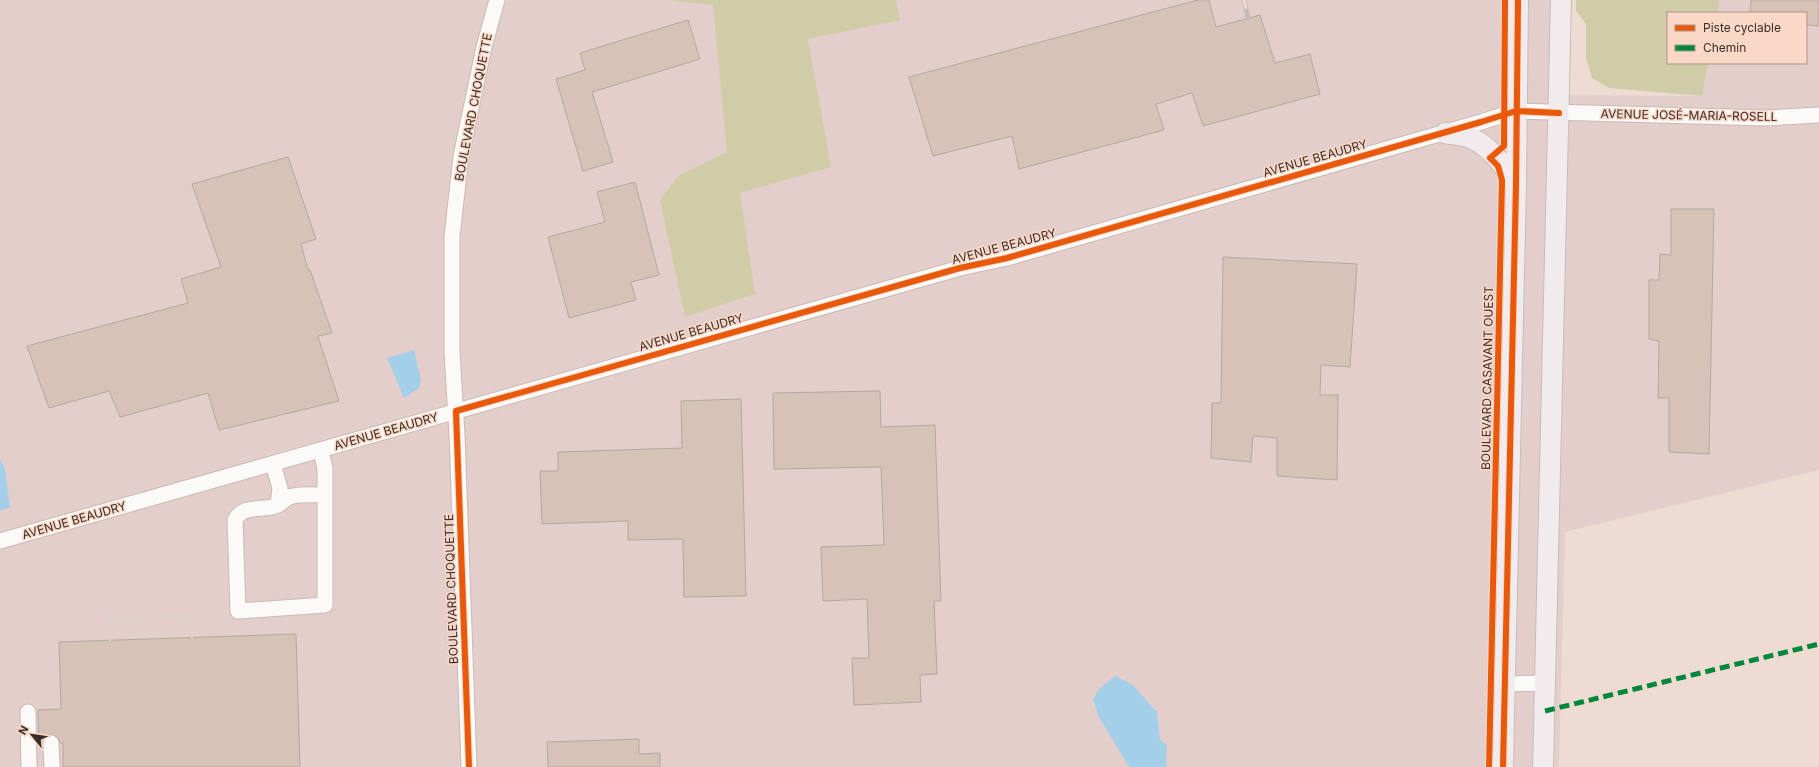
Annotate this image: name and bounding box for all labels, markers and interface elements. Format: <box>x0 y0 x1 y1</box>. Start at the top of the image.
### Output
legend <box>1667 12 1807 64</box>
text: Piste cyclable <box>1703 20 1781 35</box>
street label: BOULEVARD CHOQUETTE <box>451 32 495 182</box>
text: Chemin <box>1703 40 1746 55</box>
street label: AVENUE JOSÉ-MARIA-ROSELL <box>1600 106 1778 124</box>
street label: AVENUE BEAUDRY <box>1261 136 1369 180</box>
street label: AVENUE BEAUDRY <box>950 225 1058 267</box>
street label: BOULEVARD CASAVANT OUEST <box>1478 286 1496 470</box>
street label: AVENUE BEAUDRY <box>637 310 745 354</box>
street label: AVENUE BEAUDRY <box>332 409 440 453</box>
street label: AVENUE BEAUDRY <box>20 498 128 542</box>
street label: BOULEVARD CHOQUETTE <box>441 514 461 664</box>
north arrow <box>12 715 52 755</box>
text: N <box>15 723 31 737</box>

